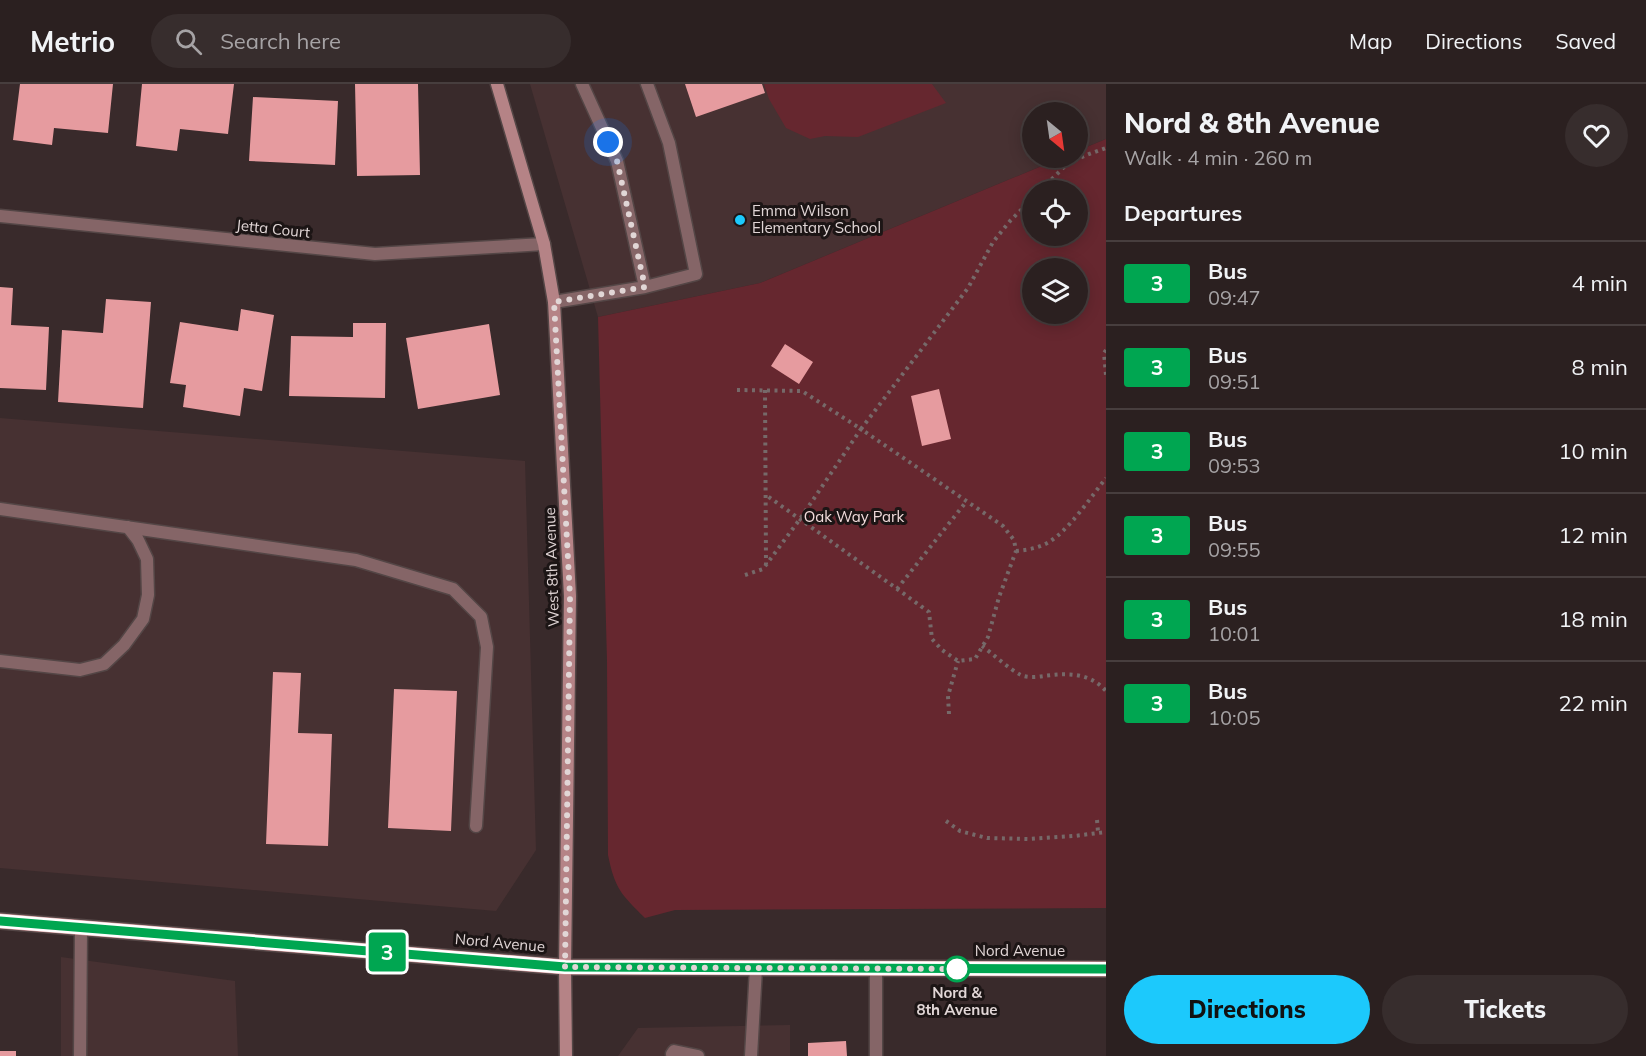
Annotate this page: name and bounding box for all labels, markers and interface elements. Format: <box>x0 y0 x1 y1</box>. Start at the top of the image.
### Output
search box <box>151 14 571 68</box>
text: Metrio <box>30 24 115 59</box>
icon: search <box>172 25 205 58</box>
text: Search here <box>220 27 341 55</box>
text: Map <box>1349 28 1392 54</box>
text: Directions <box>1425 28 1522 54</box>
text: Saved <box>1555 28 1616 54</box>
north arrow <box>1022 102 1088 168</box>
map controls <box>1022 102 1088 324</box>
button: heart <box>1565 104 1628 167</box>
text: Nord & 8th Avenue <box>1124 105 1380 140</box>
your location <box>593 127 623 157</box>
text: Walk · 4 min · 260 m <box>1124 145 1312 170</box>
button: locate <box>1022 180 1088 246</box>
text: Departures <box>1124 199 1242 227</box>
place label: Emma Wilson Elementary School <box>752 201 881 237</box>
marker: Emma Wilson Elementary School <box>733 213 747 227</box>
street label: Jetta Court <box>235 215 311 242</box>
text: Bus <box>1208 257 1247 285</box>
button: layers <box>1022 258 1088 324</box>
text: 4 min <box>1572 269 1628 297</box>
text: 3 <box>1151 270 1163 296</box>
text: 09:47 <box>1208 285 1261 310</box>
text: Bus <box>1208 341 1247 369</box>
text: 8 min <box>1572 353 1628 381</box>
text: 3 <box>1151 354 1163 380</box>
text: 09:51 <box>1208 369 1261 394</box>
text: Bus <box>1208 425 1247 453</box>
text: 10 min <box>1558 437 1628 465</box>
text: 3 <box>1151 438 1163 464</box>
text: 09:53 <box>1208 453 1261 478</box>
street label: West 8th Avenue <box>540 507 563 627</box>
park label: Oak Way Park <box>804 507 904 526</box>
text: Bus <box>1208 509 1247 537</box>
text: 12 min <box>1558 521 1628 549</box>
text: 3 <box>1151 522 1163 548</box>
text: 09:55 <box>1208 537 1261 562</box>
text: Bus <box>1208 593 1247 621</box>
text: 18 min <box>1558 605 1628 633</box>
text: 3 <box>1151 606 1163 632</box>
text: 10:01 <box>1208 621 1261 646</box>
text: Bus <box>1208 677 1247 705</box>
text: 22 min <box>1558 689 1628 717</box>
text: 3 <box>1151 690 1163 716</box>
text: 10:05 <box>1208 705 1261 730</box>
street label: Nord Avenue <box>454 929 546 956</box>
line badge: 3 <box>368 932 406 972</box>
text: 3 <box>381 939 393 965</box>
street label: Nord Avenue <box>975 941 1065 960</box>
marker: Nord & 8th Avenue <box>944 956 970 982</box>
button: Directions <box>1124 975 1370 1044</box>
button: Tickets <box>1382 975 1628 1044</box>
place label: Nord & 8th Avenue <box>916 983 998 1019</box>

